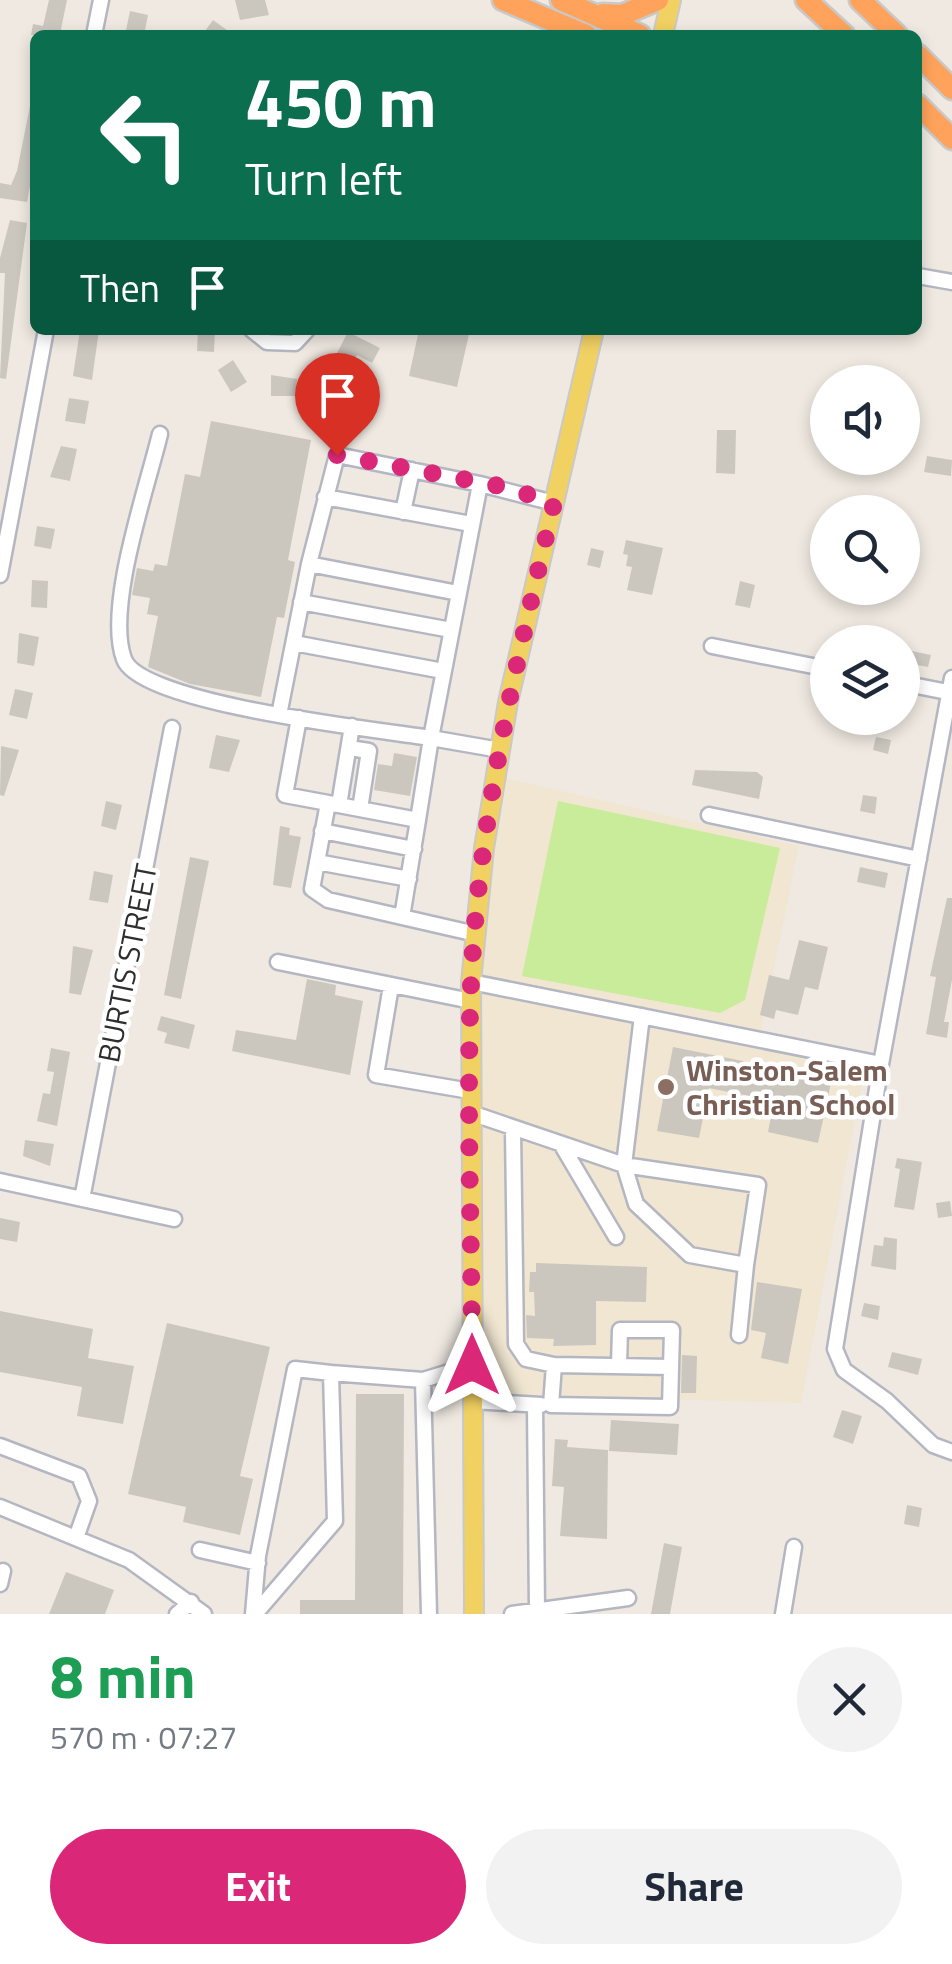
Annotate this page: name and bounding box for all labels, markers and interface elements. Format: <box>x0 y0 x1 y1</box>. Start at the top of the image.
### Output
text: 450 m <box>245 48 437 154</box>
icon: left <box>80 70 210 200</box>
text: Turn left <box>245 144 402 212</box>
text: Then <box>80 259 160 317</box>
icon: arrive <box>180 260 235 315</box>
pin <box>295 353 380 456</box>
map controls <box>810 365 920 735</box>
button: sound <box>810 365 920 475</box>
icon: arrive <box>310 368 365 423</box>
button: search <box>810 495 920 605</box>
button: layers <box>810 625 920 735</box>
street label: BURTIS STREET <box>85 860 169 1066</box>
place label: Winston-Salem Christian School <box>686 1047 895 1127</box>
marker: Winston-Salem Christian School <box>655 1076 677 1098</box>
position arrow <box>420 1313 524 1417</box>
text: 8 min <box>50 1630 196 1721</box>
button: close <box>797 1647 902 1752</box>
text: 570 m · 07:27 <box>50 1713 237 1761</box>
button: Exit <box>50 1829 466 1944</box>
button: Share <box>486 1829 902 1944</box>

